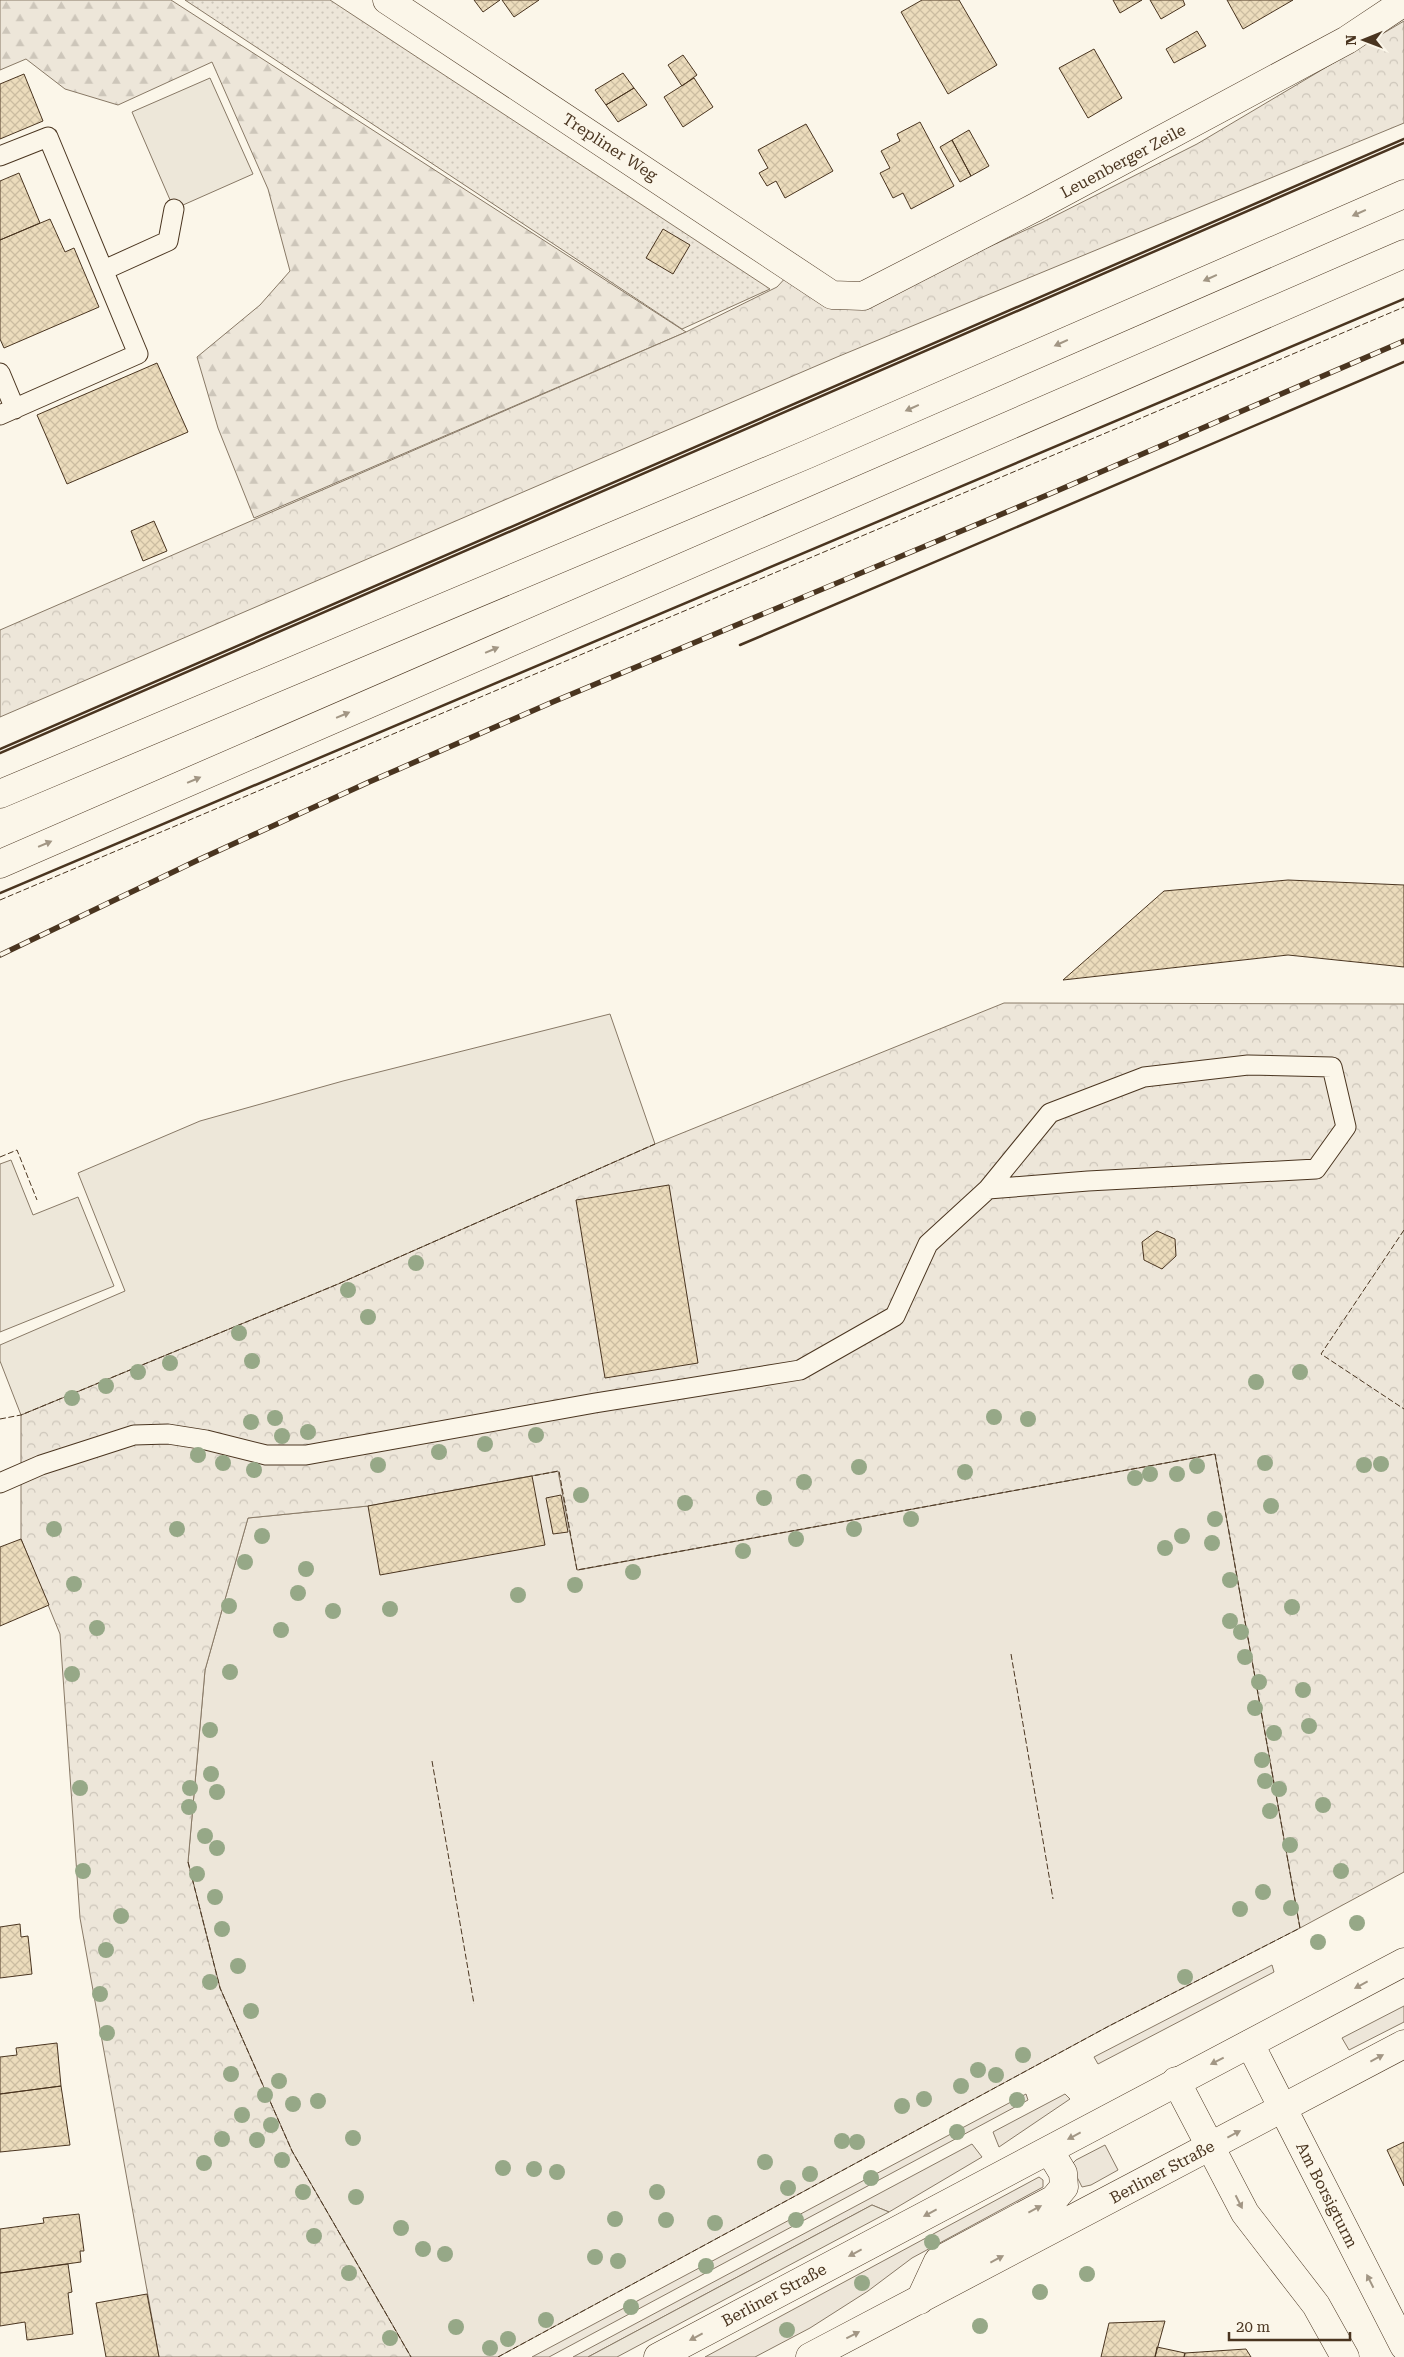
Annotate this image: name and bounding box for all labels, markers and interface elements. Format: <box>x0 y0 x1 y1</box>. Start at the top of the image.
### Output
north arrow <box>1339 15 1389 65</box>
text: N <box>1343 34 1359 46</box>
street label: Trepliner Weg <box>559 109 662 185</box>
street label: Leuenberger Zeile <box>1057 120 1189 202</box>
one-way arrow <box>1352 210 1366 218</box>
one-way arrow <box>1203 275 1217 283</box>
one-way arrow <box>1054 340 1068 348</box>
one-way arrow <box>905 405 919 413</box>
one-way arrow <box>485 646 499 654</box>
one-way arrow <box>336 710 350 718</box>
one-way arrow <box>187 775 201 783</box>
one-way arrow <box>38 840 52 848</box>
one-way arrow <box>1354 1981 1368 1989</box>
one-way arrow <box>1370 2054 1385 2062</box>
one-way arrow <box>1210 2057 1224 2065</box>
one-way arrow <box>1226 2130 1241 2138</box>
one-way arrow <box>1067 2132 1080 2141</box>
street label: Berliner Straße <box>1106 2136 1218 2208</box>
street label: Am Borsigturm <box>1292 2139 1362 2251</box>
one-way arrow <box>1235 2195 1243 2209</box>
one-way arrow <box>1028 2204 1042 2213</box>
one-way arrow <box>923 2209 937 2217</box>
one-way arrow <box>848 2248 861 2257</box>
one-way arrow <box>990 2255 1004 2263</box>
street label: Berliner Straße <box>718 2259 830 2331</box>
one-way arrow <box>1366 2274 1374 2288</box>
scale bar <box>1229 2310 1350 2342</box>
text: 20 m <box>1236 2318 1271 2336</box>
one-way arrow <box>846 2331 860 2339</box>
one-way arrow <box>689 2333 703 2341</box>

